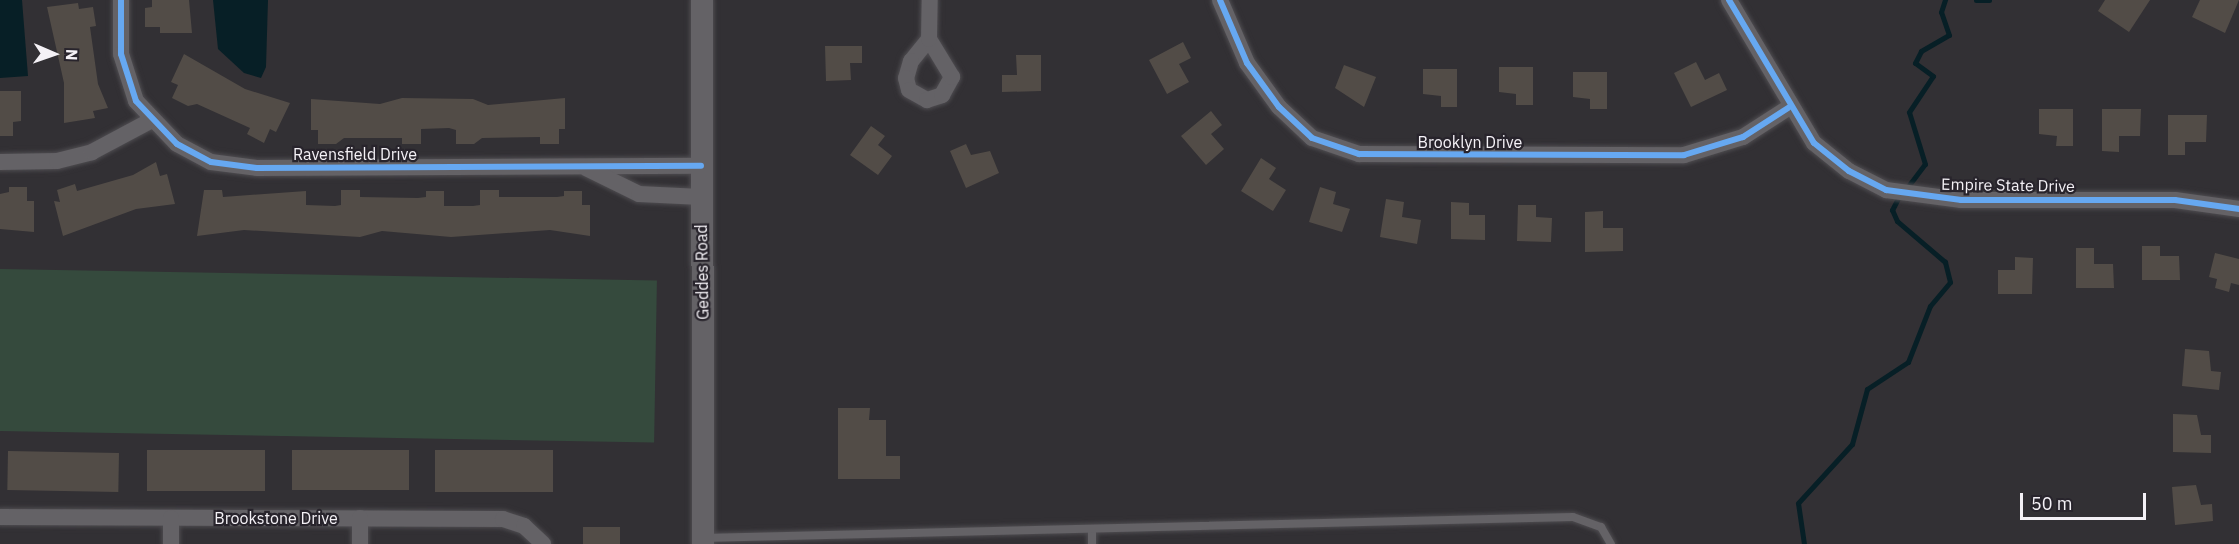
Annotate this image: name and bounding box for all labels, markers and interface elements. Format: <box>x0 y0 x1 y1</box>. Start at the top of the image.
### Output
north arrow <box>24 24 84 84</box>
text: N <box>62 48 82 61</box>
street label: Brooklyn Drive <box>1418 132 1522 152</box>
street label: Ravensfield Drive <box>293 144 417 164</box>
street label: Empire State Drive <box>1941 174 2075 196</box>
street label: Geddes Road <box>692 224 712 320</box>
scale bar <box>2023 481 2149 519</box>
text: 50 m <box>2031 492 2073 515</box>
street label: Brookstone Drive <box>214 508 338 528</box>

